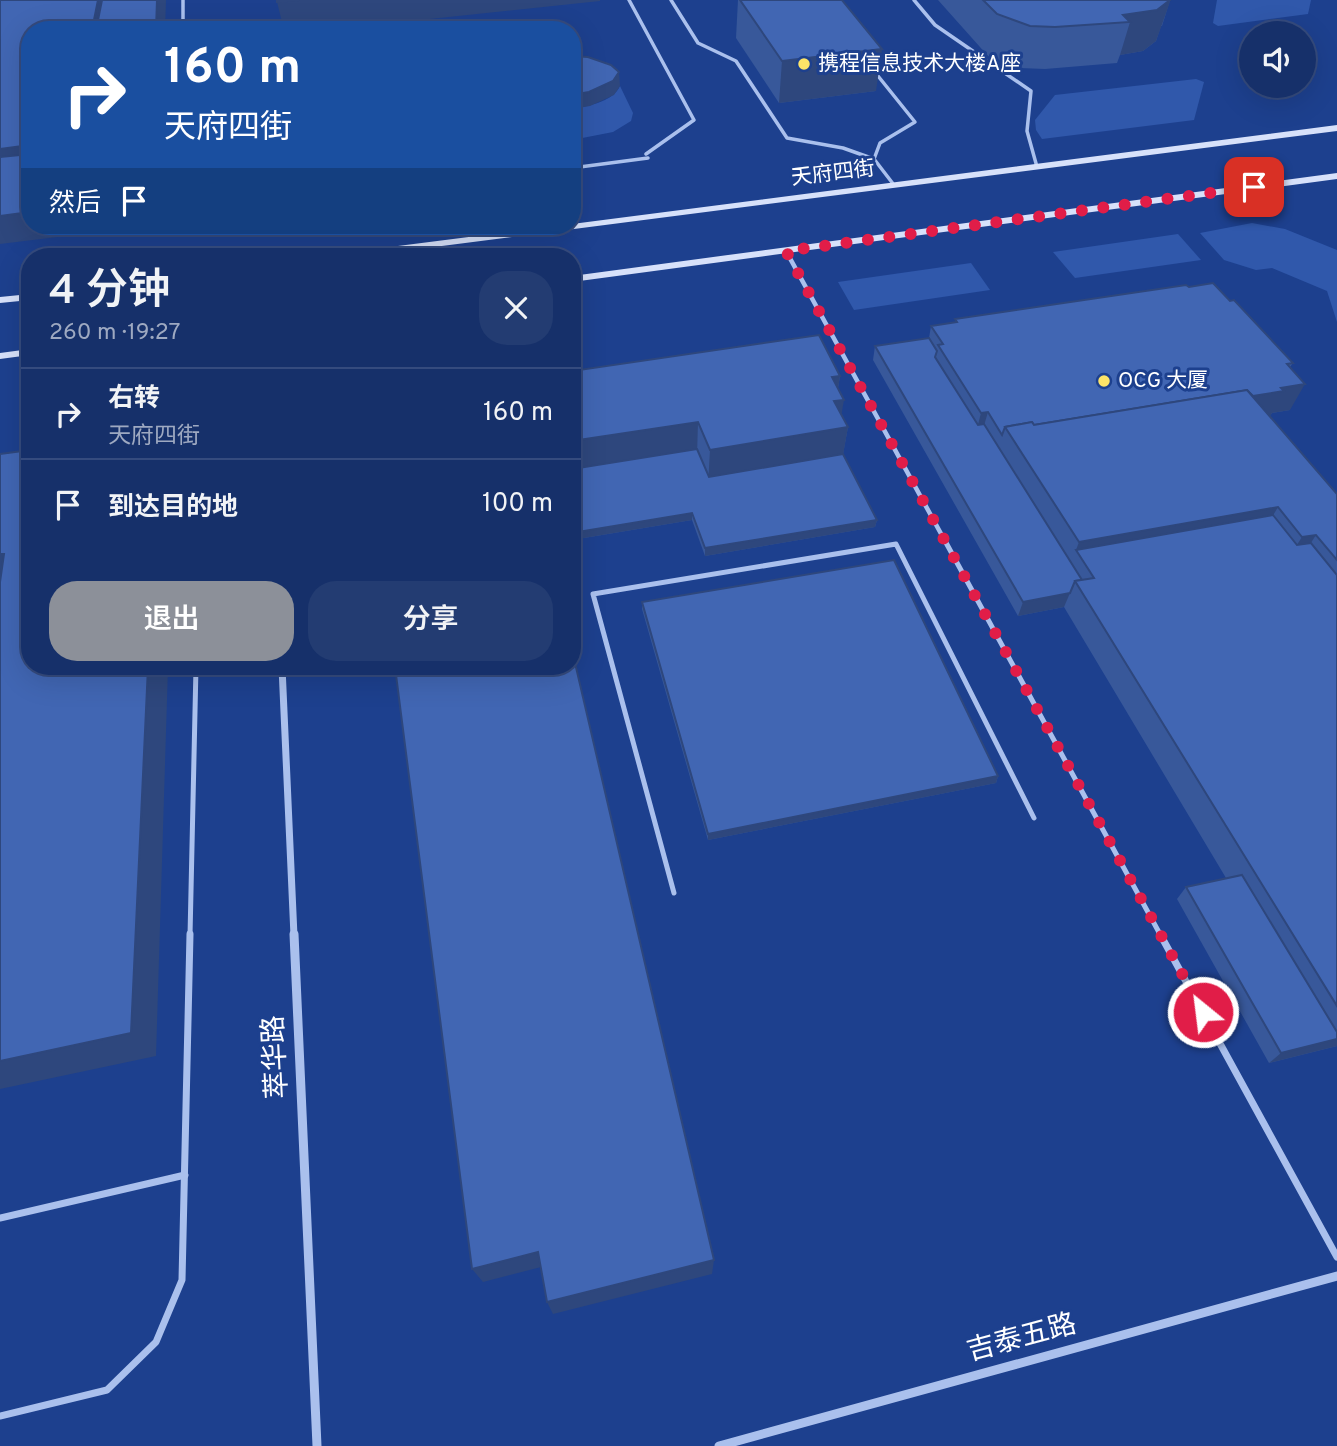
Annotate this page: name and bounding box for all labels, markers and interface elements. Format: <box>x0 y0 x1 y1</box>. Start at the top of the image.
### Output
map controls <box>1239 21 1316 98</box>
button: sound <box>1239 21 1316 98</box>
text: 160 m <box>164 39 301 101</box>
icon: right <box>49 49 140 140</box>
place label: 携程信息技术大楼A座 <box>818 51 1021 78</box>
marker: 携程信息技术大楼A座 <box>796 56 812 72</box>
text: 天府四街 <box>164 109 292 149</box>
street label: 天府四街 <box>790 155 876 193</box>
pin <box>1224 157 1284 217</box>
icon: arrive <box>1235 168 1273 206</box>
icon: arrive <box>115 182 153 220</box>
text: 然后 <box>49 188 101 221</box>
text: 4 分钟 <box>49 266 170 319</box>
button: close <box>479 271 553 345</box>
text: 260 m · 19:27 <box>49 319 181 348</box>
place label: OCG 大厦 <box>1118 368 1208 395</box>
marker: OCG 大厦 <box>1096 373 1112 389</box>
text: 右转 <box>108 383 160 416</box>
icon: right <box>49 395 87 433</box>
text: 160 m <box>483 397 553 430</box>
text: 天府四街 <box>108 423 200 452</box>
icon: arrive <box>49 486 87 524</box>
text: 100 m <box>482 488 553 521</box>
text: 到达目的地 <box>108 492 238 525</box>
button: 退出 <box>49 581 294 661</box>
button: 分享 <box>308 581 553 661</box>
position arrow <box>1166 975 1240 1049</box>
street label: 萃华路 <box>257 1014 297 1100</box>
street label: 吉泰五路 <box>963 1307 1081 1371</box>

